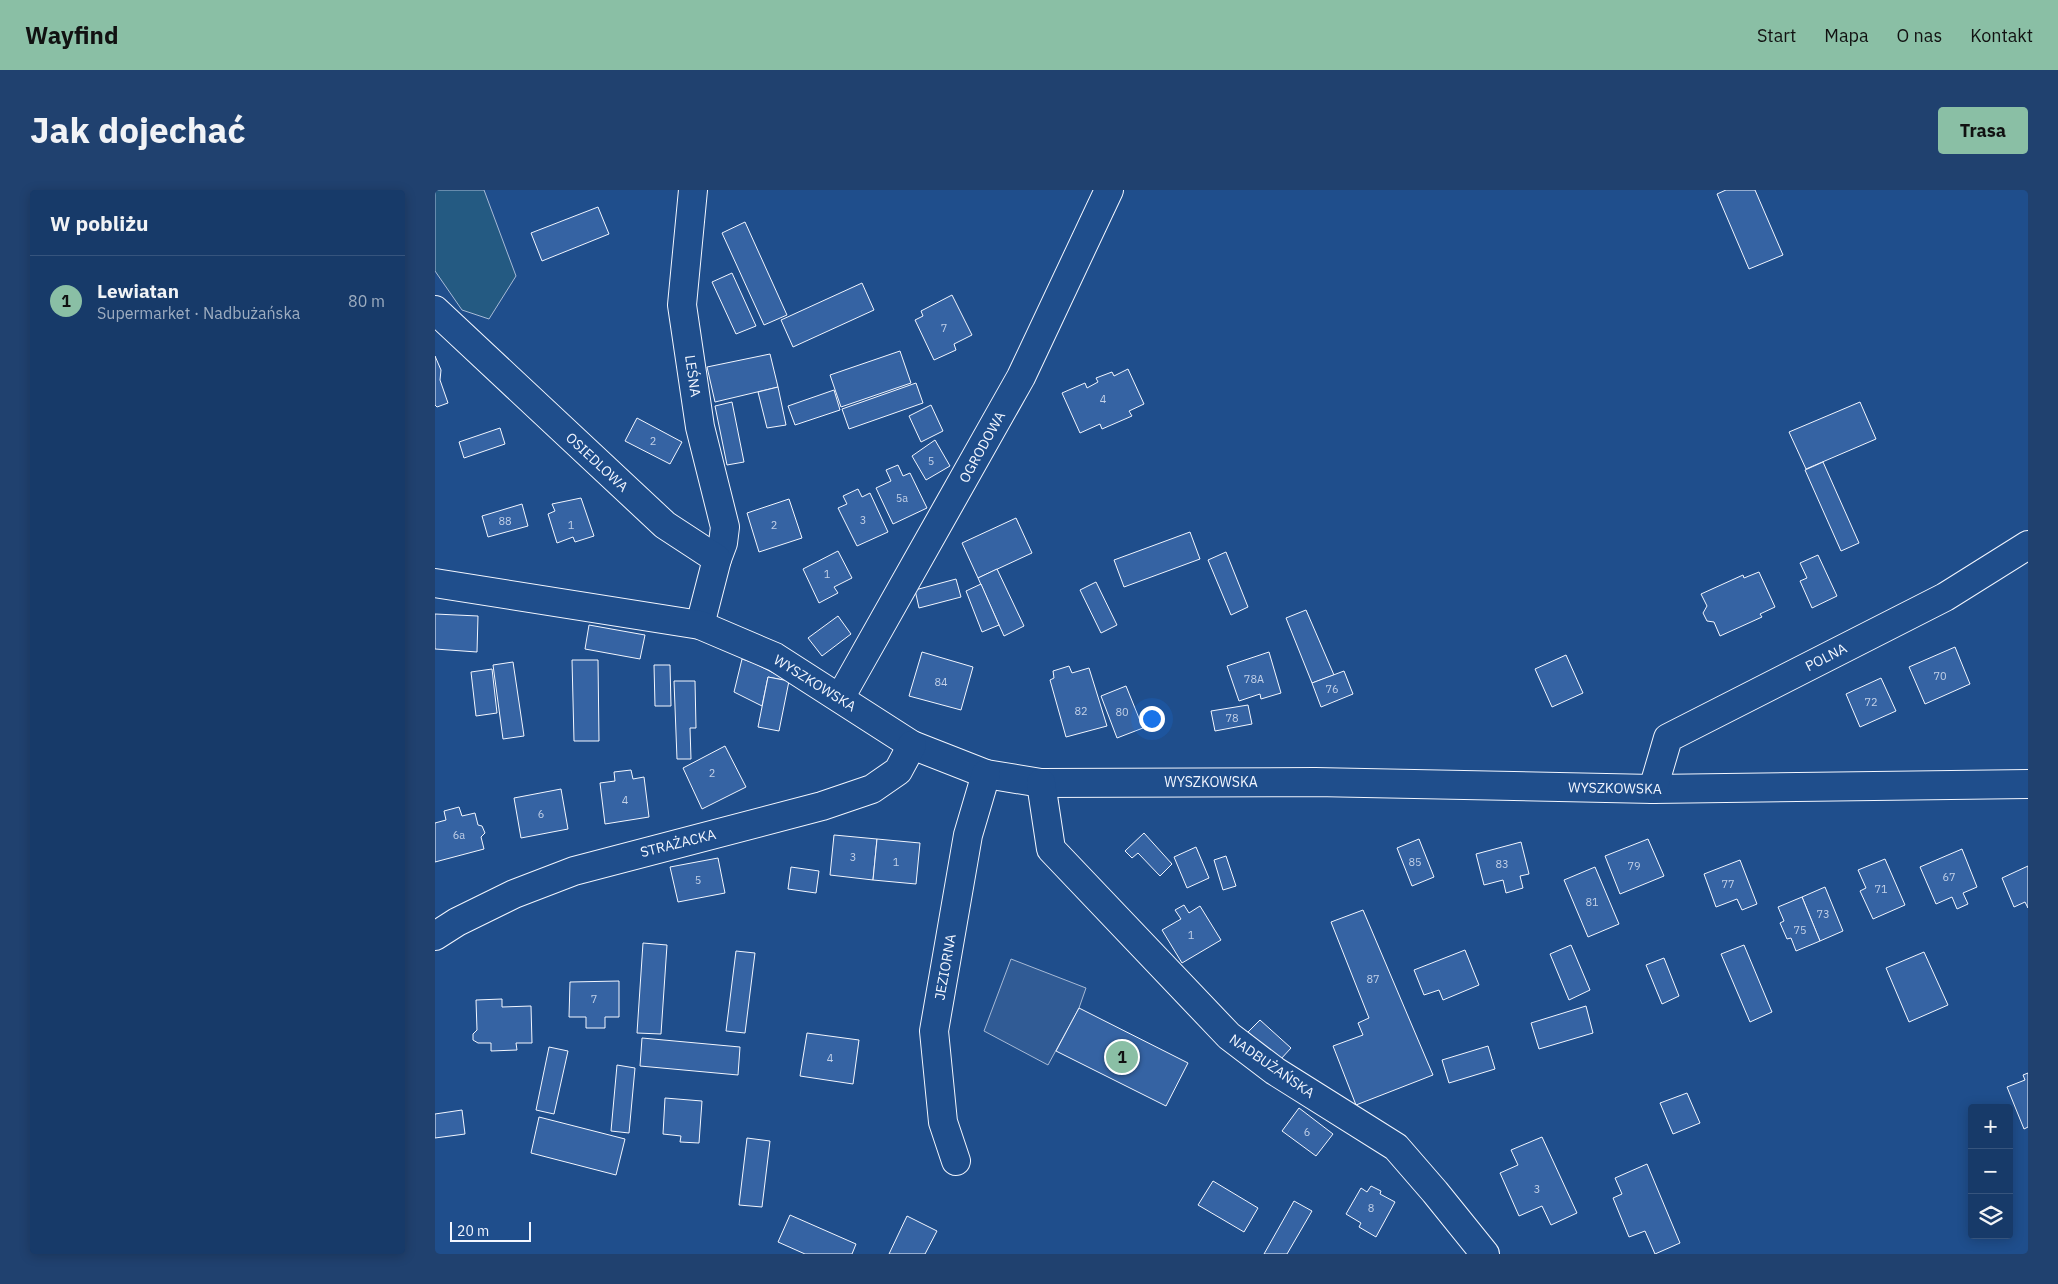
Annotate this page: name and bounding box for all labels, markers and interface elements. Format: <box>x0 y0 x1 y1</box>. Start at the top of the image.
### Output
text: Wayfind <box>25 19 118 51</box>
text: Start <box>1757 24 1796 47</box>
text: Mapa <box>1824 24 1869 47</box>
text: O nas <box>1897 24 1942 47</box>
text: Kontakt <box>1970 24 2033 47</box>
text: Jak dojechać <box>30 107 246 153</box>
button: Trasa <box>1938 107 2028 154</box>
text: W pobliżu <box>50 209 149 237</box>
text: Lewiatan <box>97 279 179 303</box>
text: 1 <box>61 291 71 311</box>
text: 80 m <box>348 291 385 311</box>
text: Supermarket · Nadbużańska <box>97 303 300 323</box>
house number: 7 <box>941 321 947 335</box>
street label: LEŚNA <box>681 354 706 398</box>
house number: 4 <box>1100 392 1107 406</box>
street label: OGRODOWA <box>955 408 1009 486</box>
street label: OSIEDLOWA <box>562 428 632 496</box>
house number: 2 <box>650 434 656 448</box>
house number: 5 <box>928 454 934 468</box>
house number: 5a <box>896 491 908 505</box>
house number: 3 <box>860 513 866 527</box>
house number: 88 <box>498 514 512 528</box>
house number: 1 <box>568 518 575 532</box>
house number: 2 <box>771 518 777 532</box>
house number: 1 <box>824 567 831 581</box>
street label: POLNA <box>1802 639 1850 675</box>
street label: WYSZKOWSKA <box>770 651 860 715</box>
house number: 70 <box>1933 669 1947 683</box>
house number: 78A <box>1244 672 1264 686</box>
house number: 84 <box>934 675 948 689</box>
house number: 76 <box>1325 682 1339 696</box>
house number: 72 <box>1864 695 1878 709</box>
house number: 82 <box>1074 704 1088 718</box>
house number: 80 <box>1115 705 1129 719</box>
your location <box>1139 706 1165 732</box>
house number: 78 <box>1225 711 1239 725</box>
house number: 2 <box>709 766 715 780</box>
street label: WYSZKOWSKA <box>1164 773 1258 791</box>
street label: WYSZKOWSKA <box>1568 778 1662 798</box>
house number: 4 <box>622 793 629 807</box>
house number: 6 <box>538 807 544 821</box>
street label: STRAŻACKA <box>638 825 718 861</box>
house number: 6a <box>453 828 465 842</box>
house number: 3 <box>850 850 856 864</box>
house number: 1 <box>893 855 900 869</box>
house number: 85 <box>1408 855 1422 869</box>
house number: 83 <box>1495 857 1509 871</box>
house number: 79 <box>1627 859 1641 873</box>
house number: 67 <box>1942 870 1956 884</box>
house number: 5 <box>695 873 701 887</box>
house number: 77 <box>1721 877 1735 891</box>
house number: 71 <box>1874 882 1888 896</box>
house number: 81 <box>1585 895 1599 909</box>
house number: 73 <box>1816 907 1830 921</box>
house number: 75 <box>1793 923 1807 937</box>
house number: 1 <box>1188 928 1195 942</box>
street label: JEZIORNA <box>930 933 960 1001</box>
house number: 87 <box>1366 972 1380 986</box>
house number: 7 <box>591 992 597 1006</box>
street label: NADBUŻAŃSKA <box>1226 1029 1319 1102</box>
pin: 1 <box>1106 1038 1138 1076</box>
house number: 4 <box>827 1051 834 1065</box>
map controls <box>1968 1104 2013 1239</box>
button: + <box>1968 1104 2013 1149</box>
house number: 6 <box>1304 1125 1310 1139</box>
button: − <box>1968 1149 2013 1194</box>
house number: 3 <box>1534 1182 1540 1196</box>
button: layers <box>1968 1194 2013 1239</box>
house number: 8 <box>1368 1201 1374 1215</box>
scale bar <box>450 1219 531 1242</box>
text: 20 m <box>457 1222 489 1240</box>

